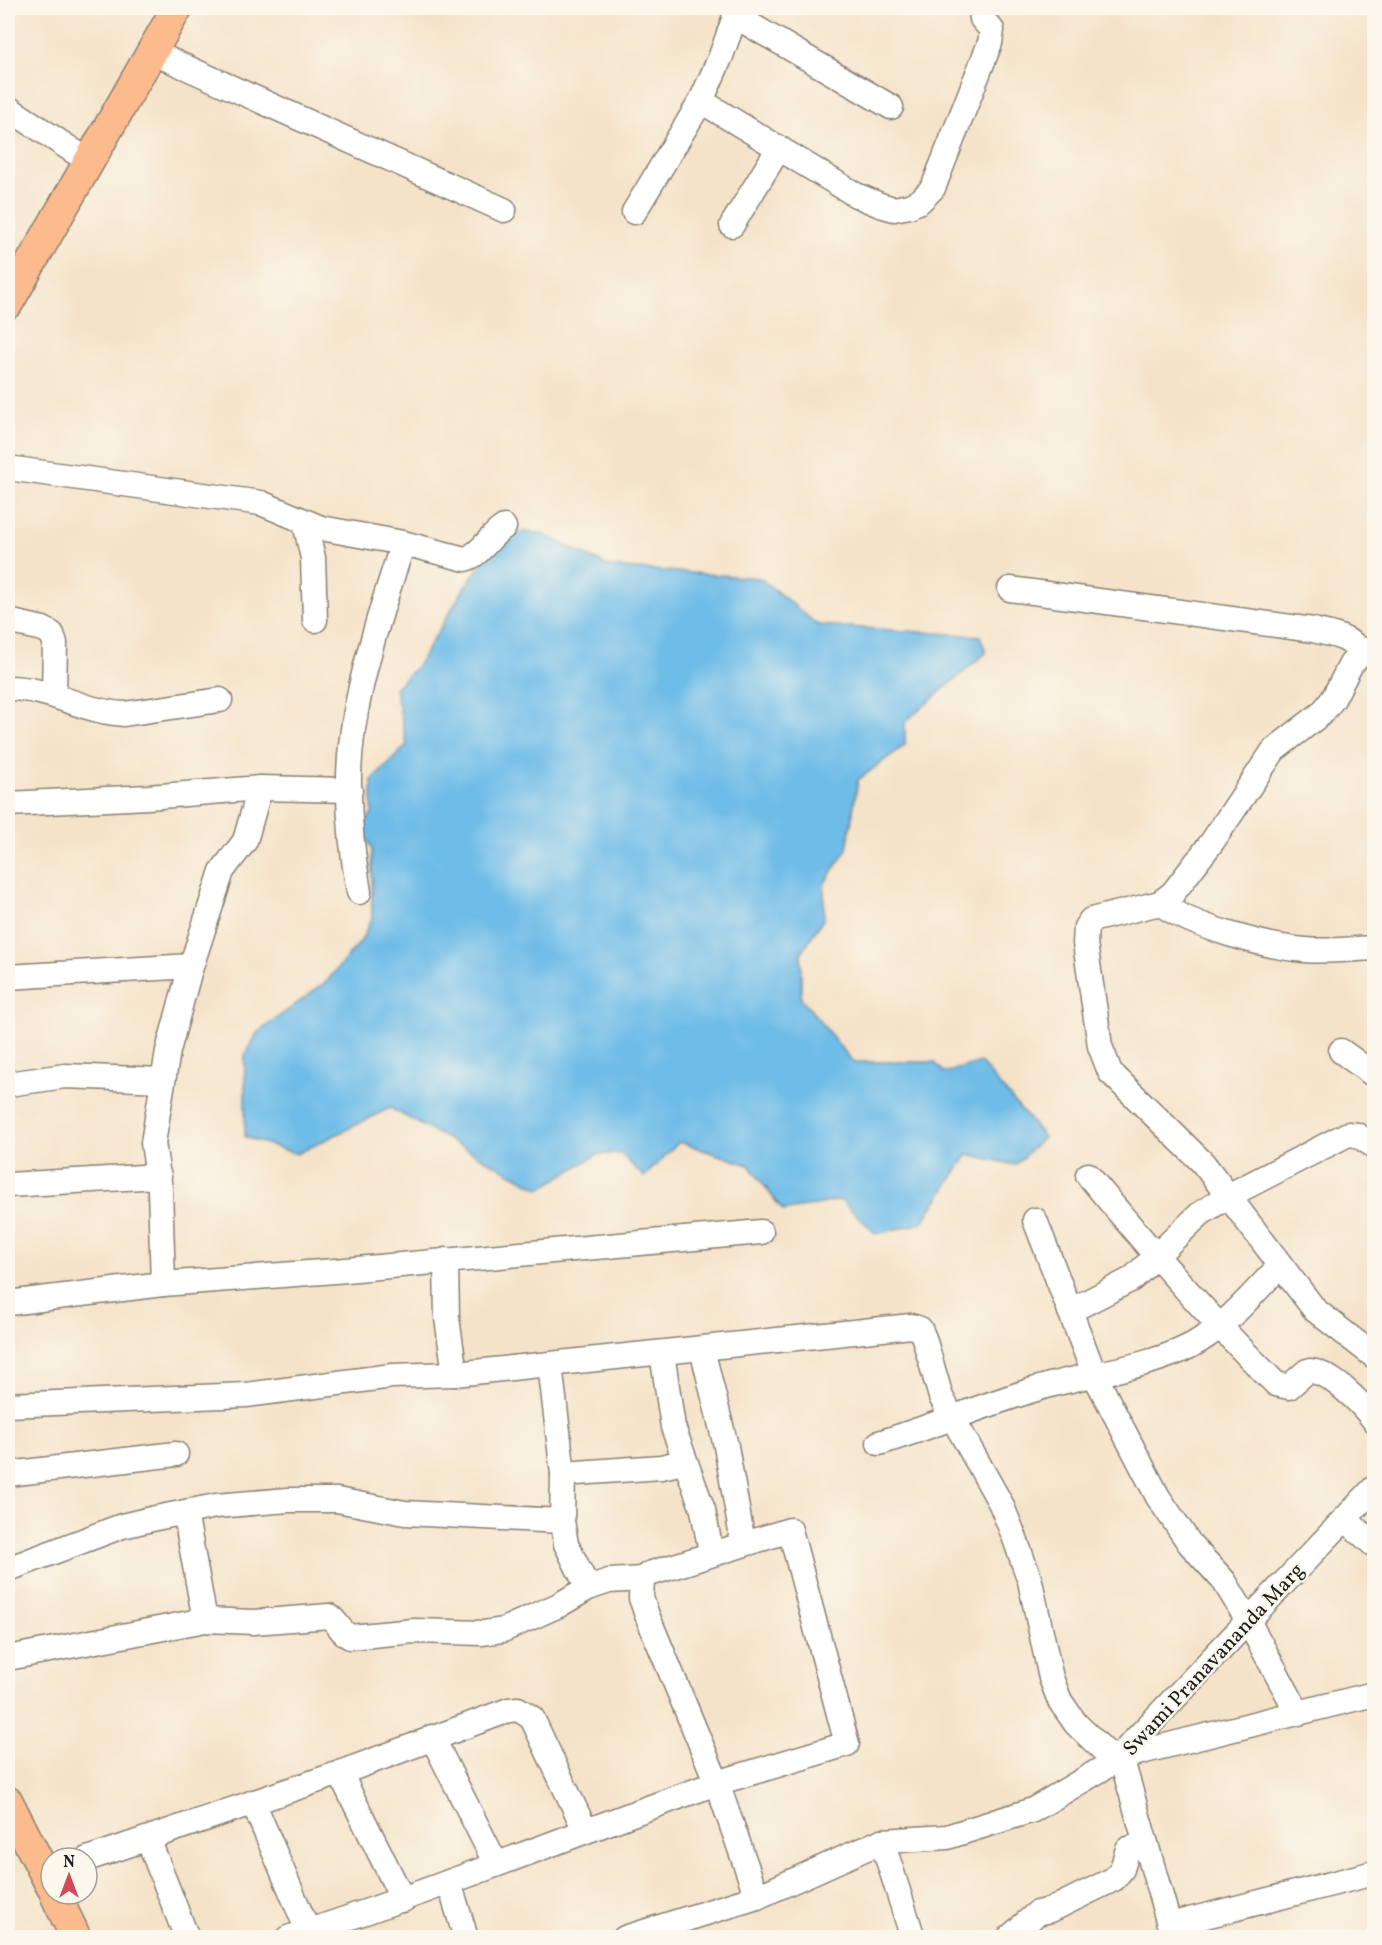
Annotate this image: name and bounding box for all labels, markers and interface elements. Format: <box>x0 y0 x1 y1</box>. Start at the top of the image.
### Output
street label: Swami Pranavananda Marg <box>1117 1557 1311 1763</box>
north arrow <box>39 1846 99 1906</box>
text: N <box>63 1852 75 1874</box>

